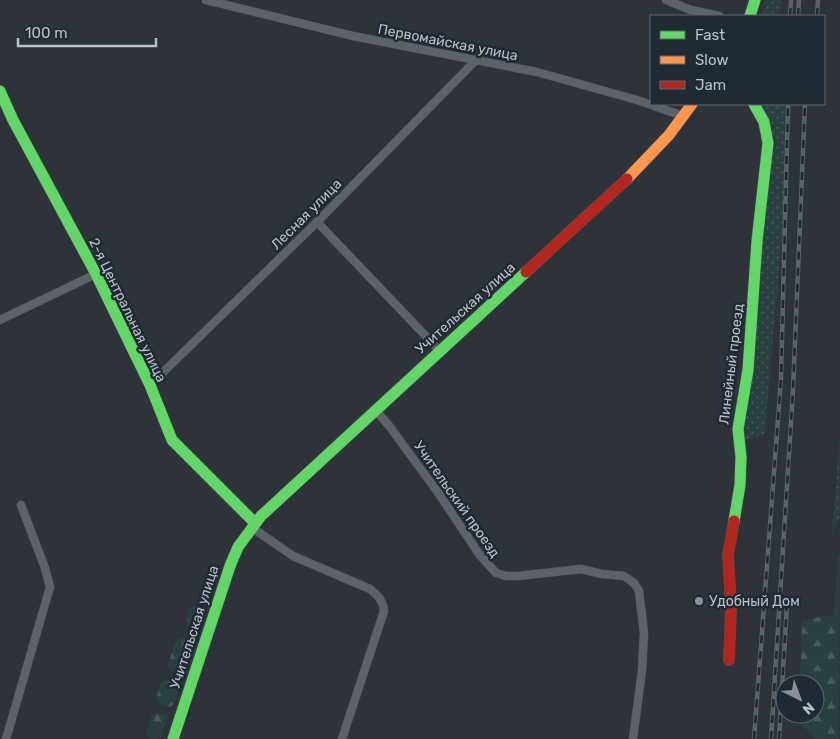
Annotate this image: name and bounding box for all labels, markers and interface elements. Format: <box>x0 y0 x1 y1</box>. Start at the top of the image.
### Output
scale bar <box>18 15 155 47</box>
legend <box>650 15 825 105</box>
street label: Первомайская улица <box>377 21 519 64</box>
text: 100 m <box>25 24 67 42</box>
text: Fast <box>695 26 725 44</box>
text: Slow <box>695 51 728 69</box>
text: Jam <box>695 76 726 94</box>
street label: Лесная улица <box>267 175 345 253</box>
street label: 2-я Центральная улица <box>85 235 170 385</box>
street label: Учительская улица <box>412 259 519 358</box>
street label: Линейный проезд <box>716 303 747 426</box>
street label: Учительский проезд <box>410 438 503 561</box>
street label: Учительская улица <box>166 563 222 691</box>
place label: Удобный Дом <box>709 593 800 610</box>
marker: Удобный Дом <box>693 595 705 607</box>
north arrow <box>775 674 825 724</box>
text: N <box>799 699 818 718</box>

